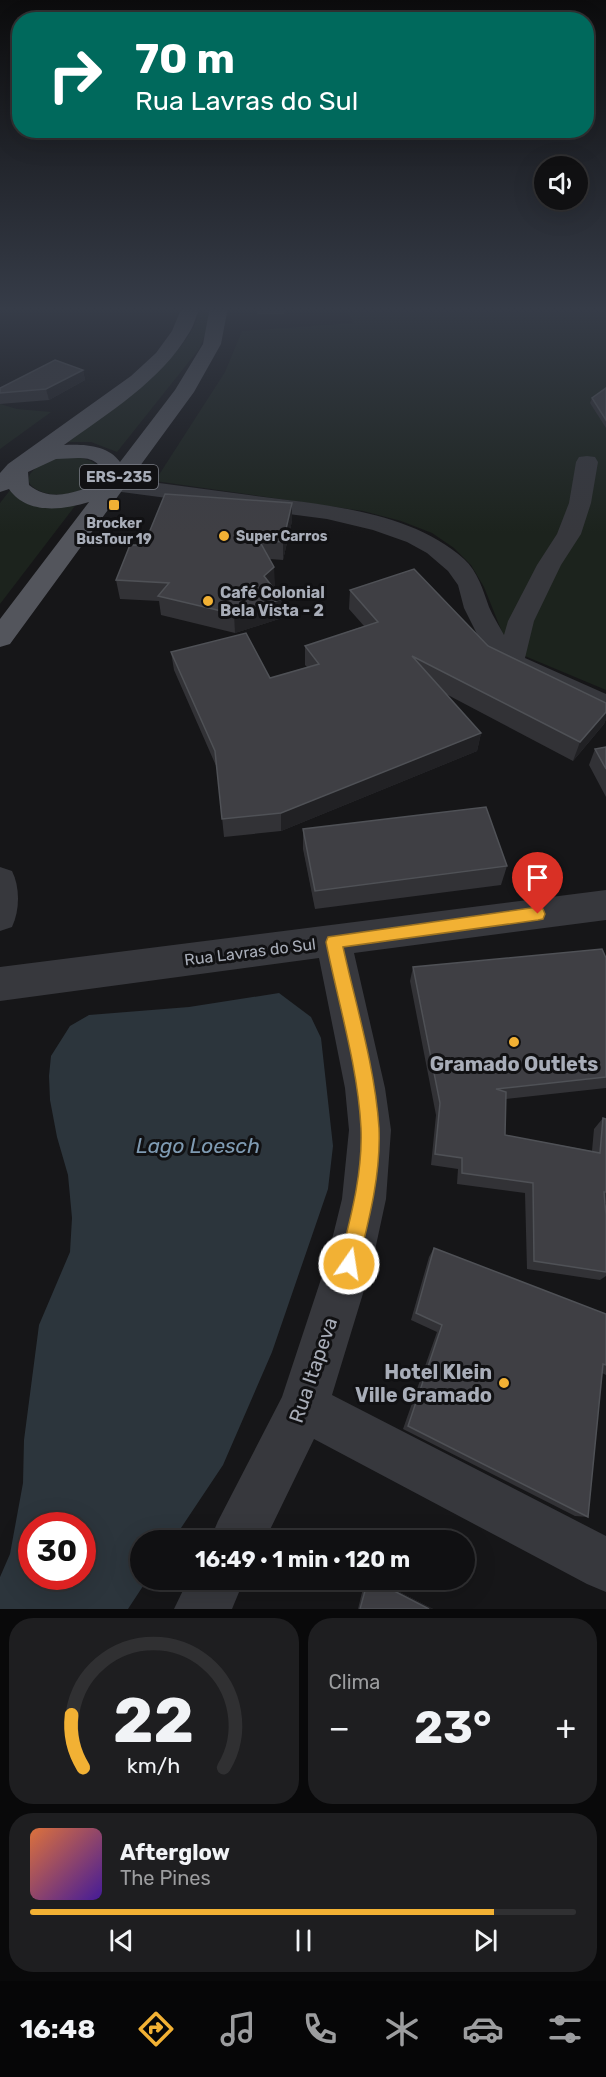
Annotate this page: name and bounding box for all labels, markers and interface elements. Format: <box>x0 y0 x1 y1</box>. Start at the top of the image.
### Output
text: 70 m <box>135 34 235 84</box>
icon: right <box>36 36 114 114</box>
text: Rua Lavras do Sul <box>135 85 358 117</box>
map controls <box>534 156 588 210</box>
button: sound <box>534 156 588 210</box>
road number: ERS-235 <box>80 465 158 489</box>
marker: Brocker BusTour 19 <box>107 498 121 512</box>
place label: Brocker BusTour 19 <box>76 515 152 548</box>
place label: Super Carros <box>236 528 328 545</box>
marker: Super Carros <box>217 529 231 543</box>
place label: Café Colonial Bela Vista - 2 <box>220 583 325 620</box>
marker: Café Colonial Bela Vista - 2 <box>201 594 215 608</box>
pin <box>512 852 563 914</box>
icon: arrive <box>521 861 554 894</box>
street label: Rua Lavras do Sul <box>183 935 317 969</box>
marker: Gramado Outlets <box>507 1035 521 1049</box>
place label: Gramado Outlets <box>430 1052 598 1076</box>
water label: Lago Loesch <box>136 1133 260 1158</box>
position arrow <box>317 1232 381 1296</box>
street label: Rua Itapeva <box>284 1314 342 1426</box>
place label: Hotel Klein Ville Gramado <box>355 1360 492 1407</box>
marker: Hotel Klein Ville Gramado <box>497 1376 511 1390</box>
speed limit sign: 30 <box>18 1512 96 1590</box>
text: 16:49 · 1 min · 120 m <box>195 1546 410 1573</box>
text: Clima <box>329 1670 380 1694</box>
text: 22 <box>113 1684 194 1758</box>
text: 23° <box>414 1701 491 1754</box>
text: − <box>329 1708 350 1747</box>
text: + <box>555 1708 576 1747</box>
text: km/h <box>127 1753 181 1778</box>
text: Afterglow <box>120 1839 230 1866</box>
text: The Pines <box>120 1866 211 1890</box>
icon: previous <box>105 1924 138 1957</box>
icon: pause <box>287 1924 320 1957</box>
icon: next <box>469 1924 502 1957</box>
icon: directions <box>135 2008 177 2050</box>
icon: music <box>217 2008 259 2050</box>
icon: phone <box>299 2008 341 2050</box>
icon: climate <box>381 2008 423 2050</box>
icon: car <box>462 2008 504 2050</box>
icon: filters <box>544 2008 586 2050</box>
text: 16:48 <box>20 2013 95 2045</box>

